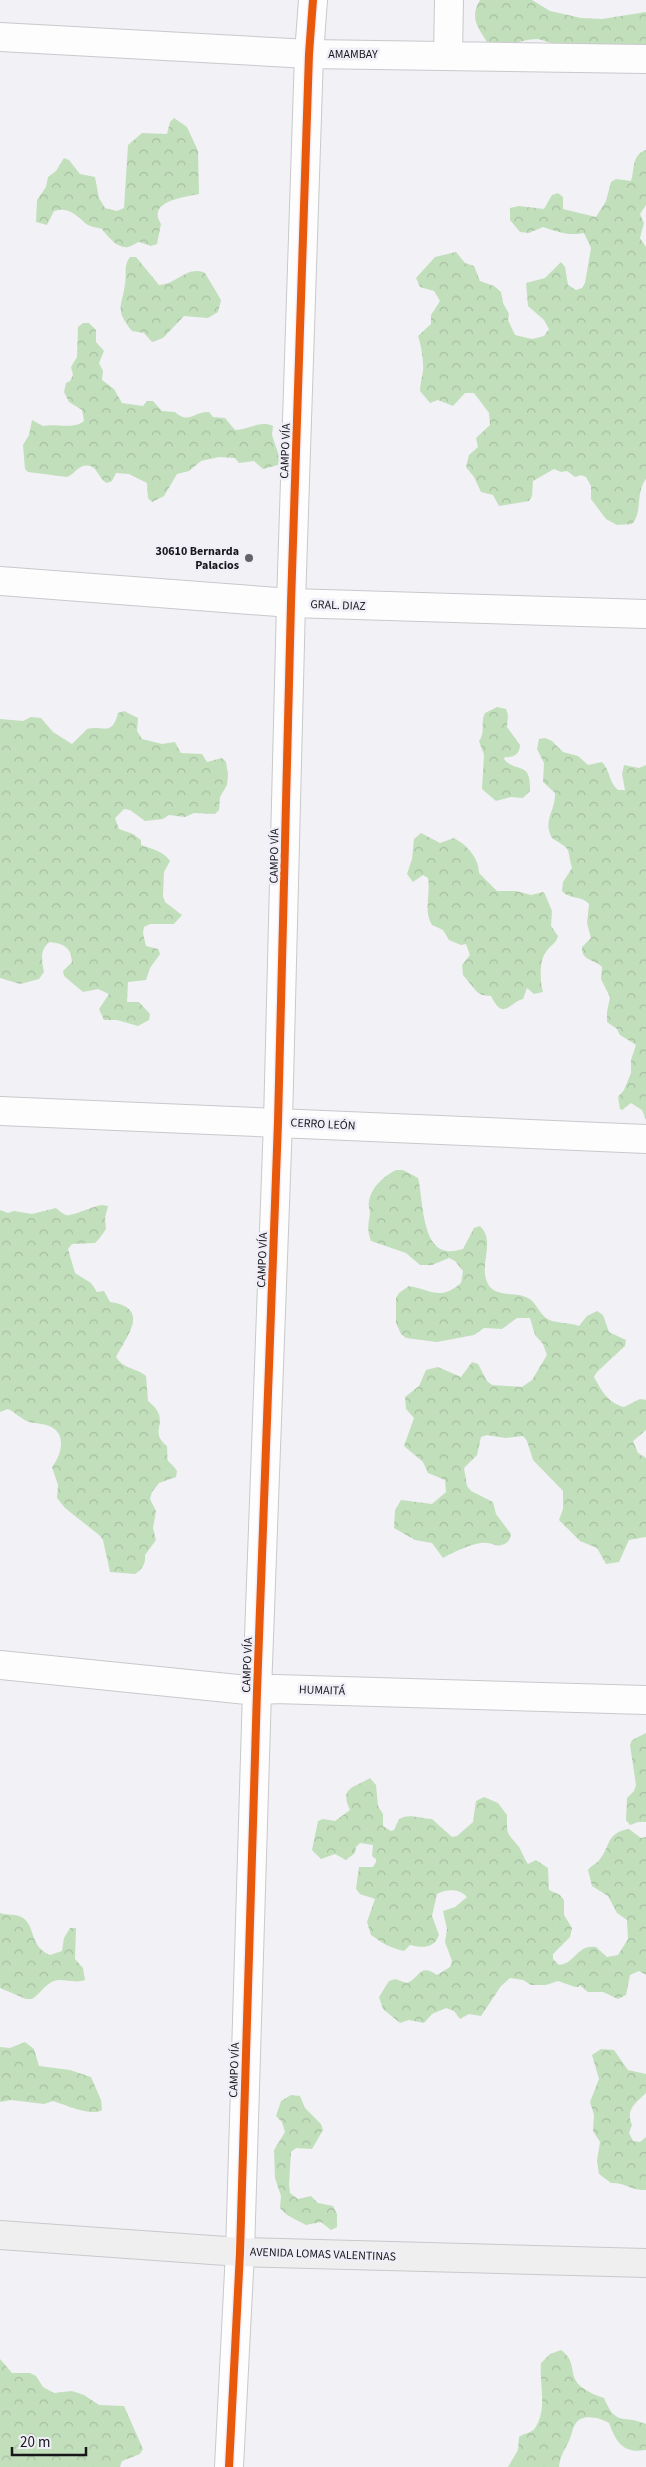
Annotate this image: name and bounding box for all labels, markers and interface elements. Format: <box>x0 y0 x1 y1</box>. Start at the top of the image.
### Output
street label: AMAMBAY <box>328 46 378 63</box>
street label: CAMPO VÍA <box>276 423 295 479</box>
place label: 30610 Bernarda Palacios <box>156 543 239 574</box>
marker: 30610 Bernarda Palacios <box>243 552 255 564</box>
street label: GRAL. DIAZ <box>310 596 366 615</box>
street label: CAMPO VÍA <box>266 828 283 884</box>
street label: CERRO LEÓN <box>290 1114 356 1135</box>
street label: CAMPO VÍA <box>253 1232 272 1288</box>
street label: CAMPO VÍA <box>238 1637 257 1693</box>
street label: HUMAITÁ <box>298 1681 346 1700</box>
street label: CAMPO VÍA <box>225 2042 244 2098</box>
street label: AVENIDA LOMAS VALENTINAS <box>250 2243 396 2266</box>
scale bar <box>12 2424 86 2456</box>
text: 20 m <box>20 2432 50 2453</box>

